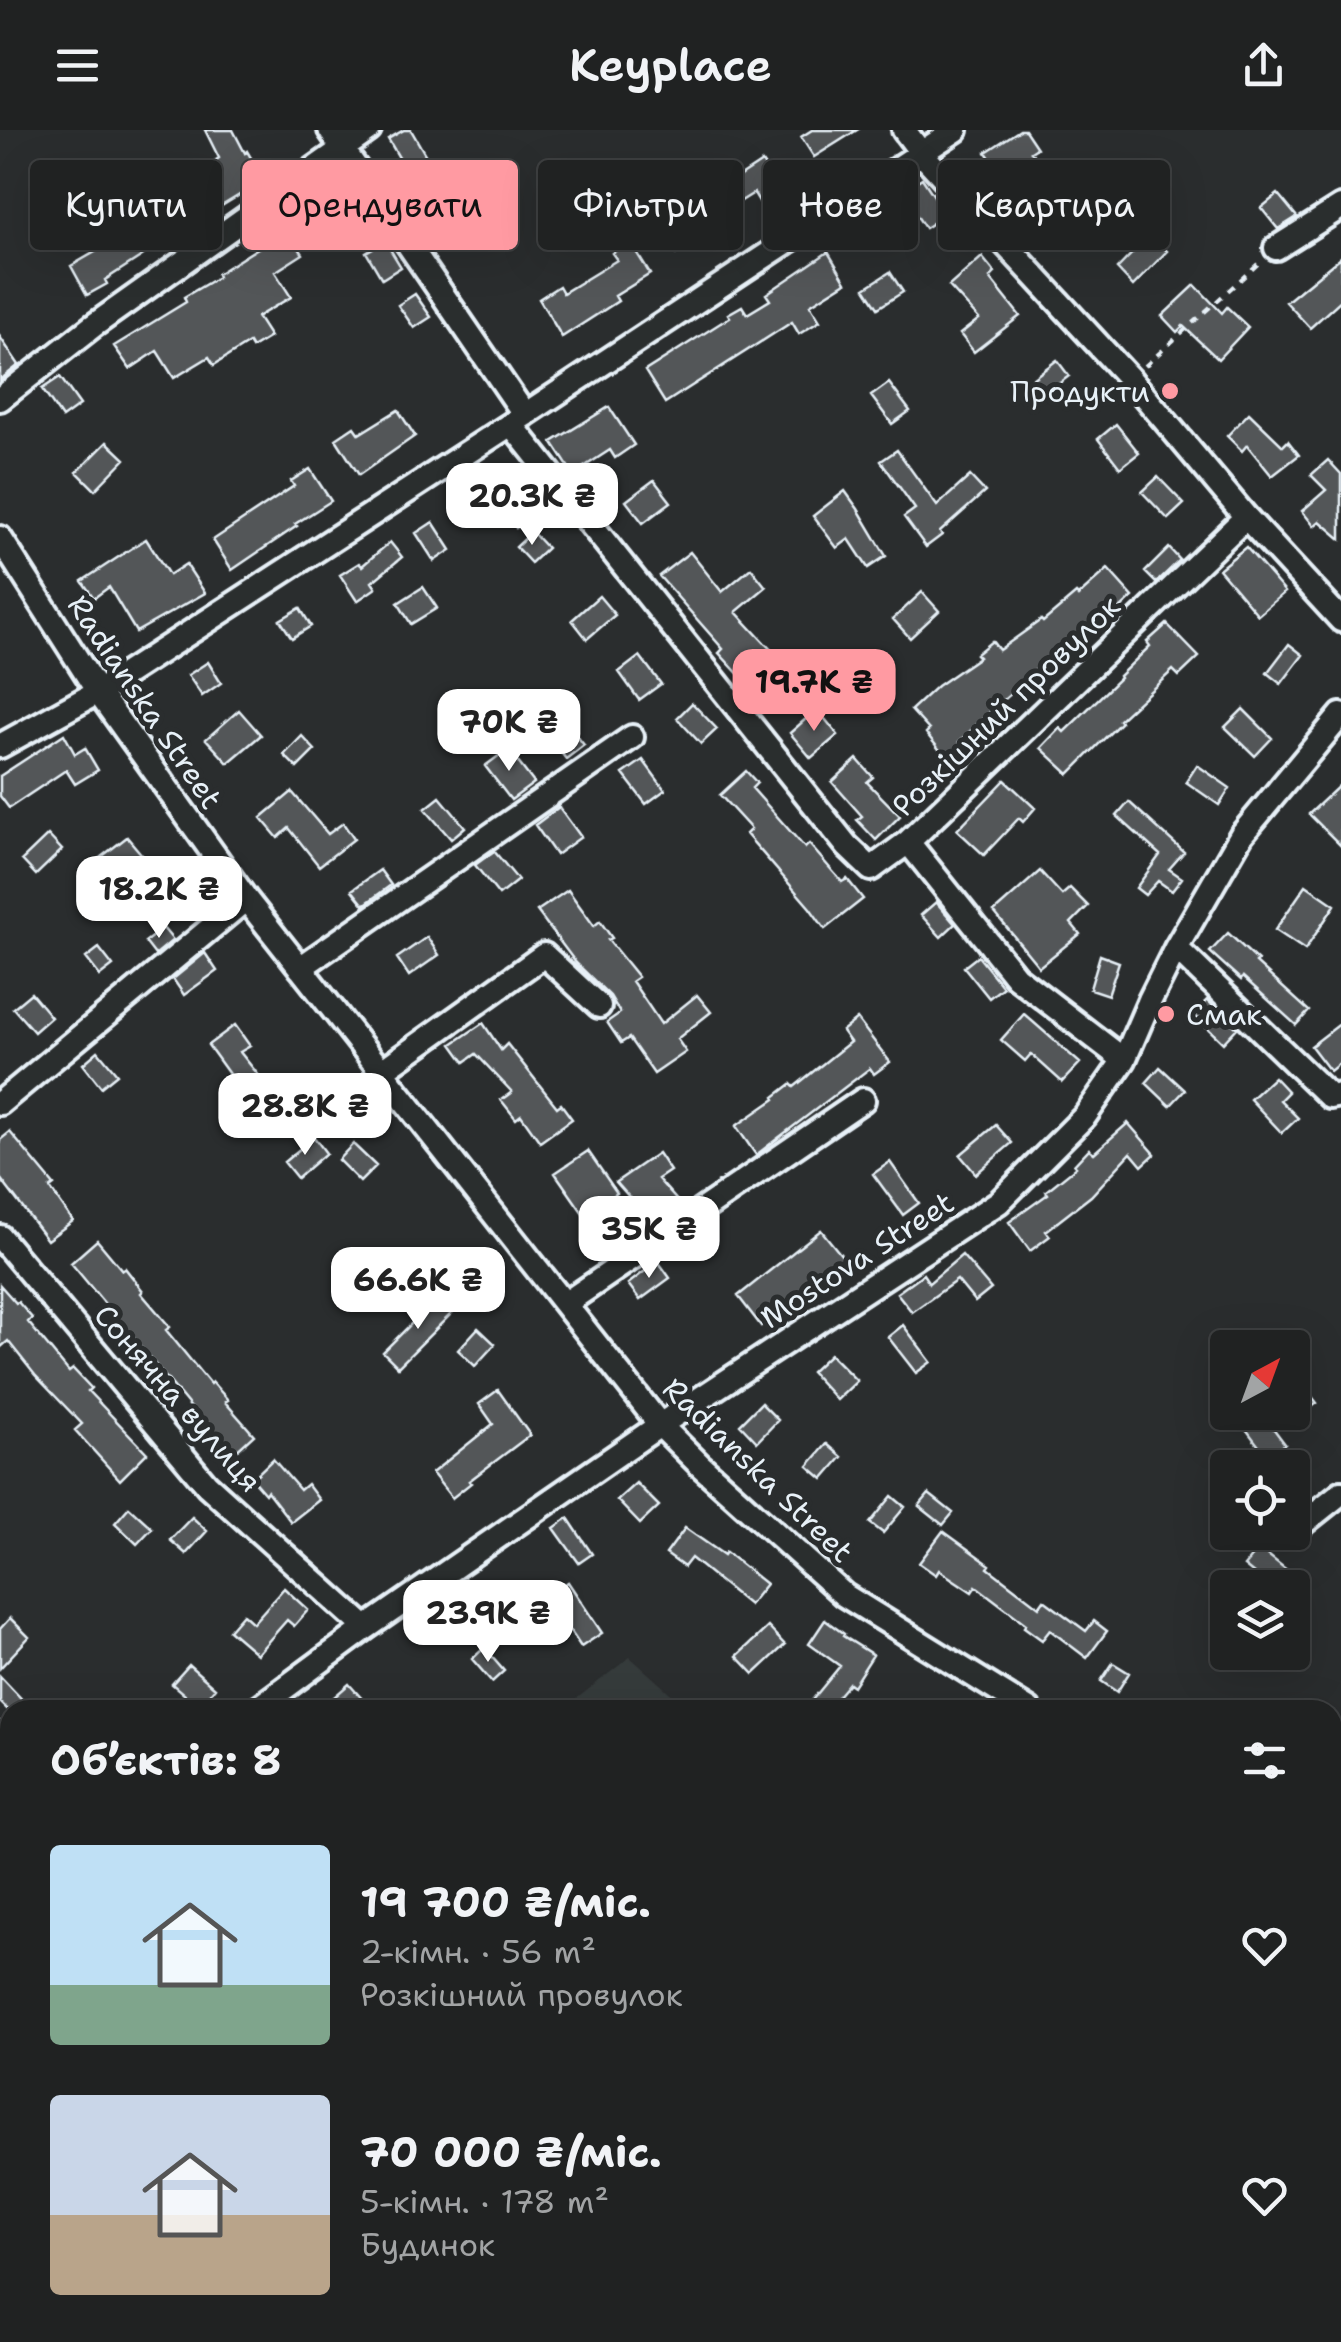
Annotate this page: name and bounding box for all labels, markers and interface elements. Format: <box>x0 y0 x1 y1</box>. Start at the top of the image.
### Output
text: Keyplace <box>569 35 772 95</box>
icon: menu <box>50 38 105 93</box>
icon: share <box>1236 38 1291 93</box>
chip: Купити <box>30 160 222 250</box>
chip: Орендувати <box>242 160 518 250</box>
chip: Фільтри <box>538 160 743 250</box>
chip: Нове <box>763 160 918 250</box>
chip: Квартира <box>938 160 1170 250</box>
place label: Продукти <box>1010 371 1150 412</box>
marker: Продукти <box>1159 380 1181 402</box>
pin: 20.3K ₴ <box>440 463 624 548</box>
text: 20.3K ₴ <box>468 474 596 517</box>
street label: Розкішний провулок <box>883 586 1129 826</box>
street label: Radianska Street <box>58 587 232 817</box>
pin: 19.7K ₴ <box>722 649 906 734</box>
text: 19.7K ₴ <box>755 660 873 703</box>
pin: 70K ₴ <box>439 689 579 774</box>
text: 70K ₴ <box>459 700 559 743</box>
pin: 18.2K ₴ <box>67 856 251 941</box>
text: 18.2K ₴ <box>98 867 220 910</box>
place label: Смак <box>1186 994 1262 1035</box>
marker: Смак <box>1155 1003 1177 1025</box>
pin: 28.8K ₴ <box>213 1073 397 1158</box>
text: 28.8K ₴ <box>240 1084 370 1127</box>
street label: Mostova Street <box>752 1182 962 1338</box>
pin: 35K ₴ <box>579 1196 719 1281</box>
text: 35K ₴ <box>601 1207 697 1250</box>
pin: 66.6K ₴ <box>326 1247 510 1332</box>
text: 66.6K ₴ <box>353 1258 483 1301</box>
street label: Сонячна вулиця <box>85 1295 271 1501</box>
north arrow <box>1210 1330 1310 1430</box>
map controls <box>1210 1330 1310 1670</box>
street label: Radianska Street <box>654 1368 862 1572</box>
button: locate <box>1210 1450 1310 1550</box>
button: layers <box>1210 1570 1310 1670</box>
pin: 23.9K ₴ <box>396 1580 580 1665</box>
text: 23.9K ₴ <box>425 1591 551 1634</box>
text: Об’єктів: 8 <box>50 1732 282 1788</box>
icon: filters <box>1237 1733 1292 1788</box>
text: 19 700 ₴/міс. <box>360 1874 651 1930</box>
icon: home <box>130 1885 250 2005</box>
icon: heart <box>1237 1918 1292 1973</box>
text: 2-кімн. · 56 m² <box>360 1930 596 1973</box>
text: Розкішний провулок <box>360 1973 683 2016</box>
text: 70 000 ₴/міс. <box>360 2124 662 2180</box>
icon: home <box>130 2135 250 2255</box>
icon: heart <box>1237 2168 1292 2223</box>
text: 5-кімн. · 178 m² <box>360 2180 609 2223</box>
text: Будинок <box>360 2223 495 2266</box>

